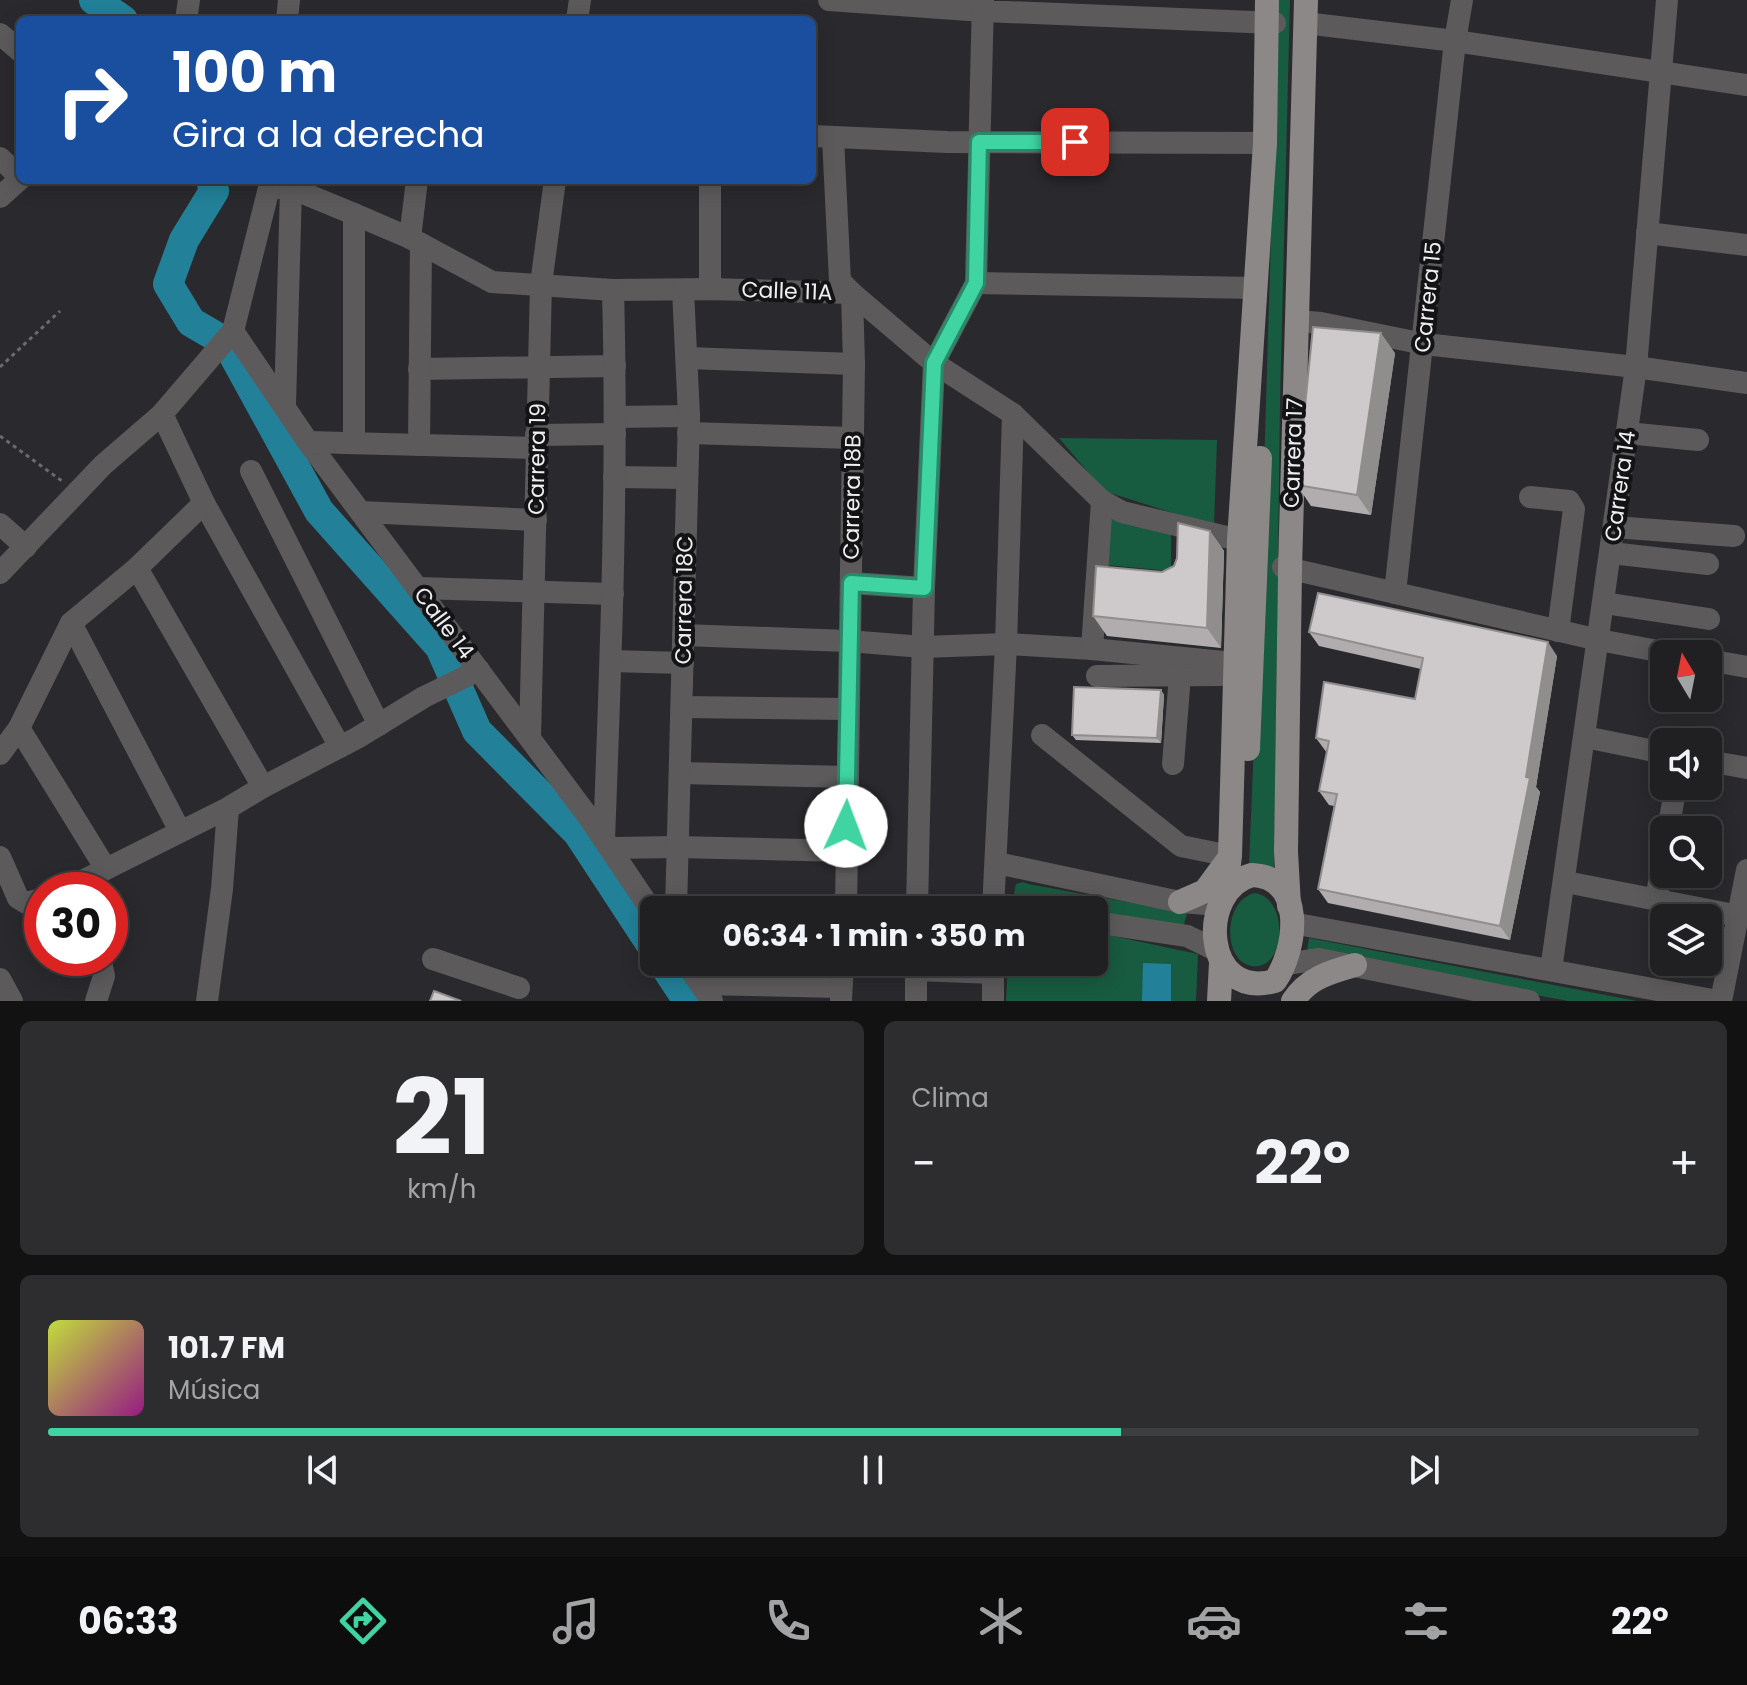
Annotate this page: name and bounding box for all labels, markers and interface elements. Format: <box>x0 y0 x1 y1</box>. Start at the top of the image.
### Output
text: 100 m <box>172 33 337 112</box>
icon: right <box>40 48 144 152</box>
pin <box>1041 108 1109 176</box>
text: Gira a la derecha <box>172 109 485 160</box>
icon: arrive <box>1053 120 1097 164</box>
street label: Carrera 15 <box>1407 240 1449 354</box>
street label: Calle 11A <box>741 274 833 308</box>
street label: Carrera 17 <box>1276 398 1310 508</box>
street label: Carrera 19 <box>521 403 553 515</box>
street label: Carrera 14 <box>1597 428 1643 543</box>
street label: Carrera 18B <box>835 434 869 560</box>
street label: Carrera 18C <box>667 535 701 665</box>
street label: Calle 14 <box>407 580 481 666</box>
north arrow <box>1650 640 1722 712</box>
map controls <box>1650 640 1722 976</box>
button: sound <box>1650 728 1722 800</box>
position arrow <box>804 784 888 868</box>
button: search <box>1650 816 1722 888</box>
speed limit sign: 30 <box>24 872 128 976</box>
button: layers <box>1650 904 1722 976</box>
text: 06:34 · 1 min · 350 m <box>723 914 1025 957</box>
text: 21 <box>393 1045 491 1190</box>
text: Clima <box>912 1080 989 1116</box>
text: 22° <box>1254 1121 1351 1205</box>
text: − <box>912 1133 936 1194</box>
text: + <box>1669 1133 1699 1194</box>
text: km/h <box>407 1171 476 1207</box>
text: 101.7 FM <box>168 1326 285 1369</box>
text: Música <box>168 1372 260 1408</box>
icon: previous <box>301 1448 345 1492</box>
icon: pause <box>851 1448 895 1492</box>
icon: next <box>1402 1448 1446 1492</box>
icon: directions <box>335 1593 391 1649</box>
icon: music <box>548 1593 604 1649</box>
icon: phone <box>760 1593 816 1649</box>
icon: climate <box>973 1593 1029 1649</box>
icon: car <box>1186 1593 1242 1649</box>
icon: filters <box>1398 1593 1454 1649</box>
text: 06:33 <box>78 1596 179 1647</box>
text: 22° <box>1611 1596 1669 1647</box>

